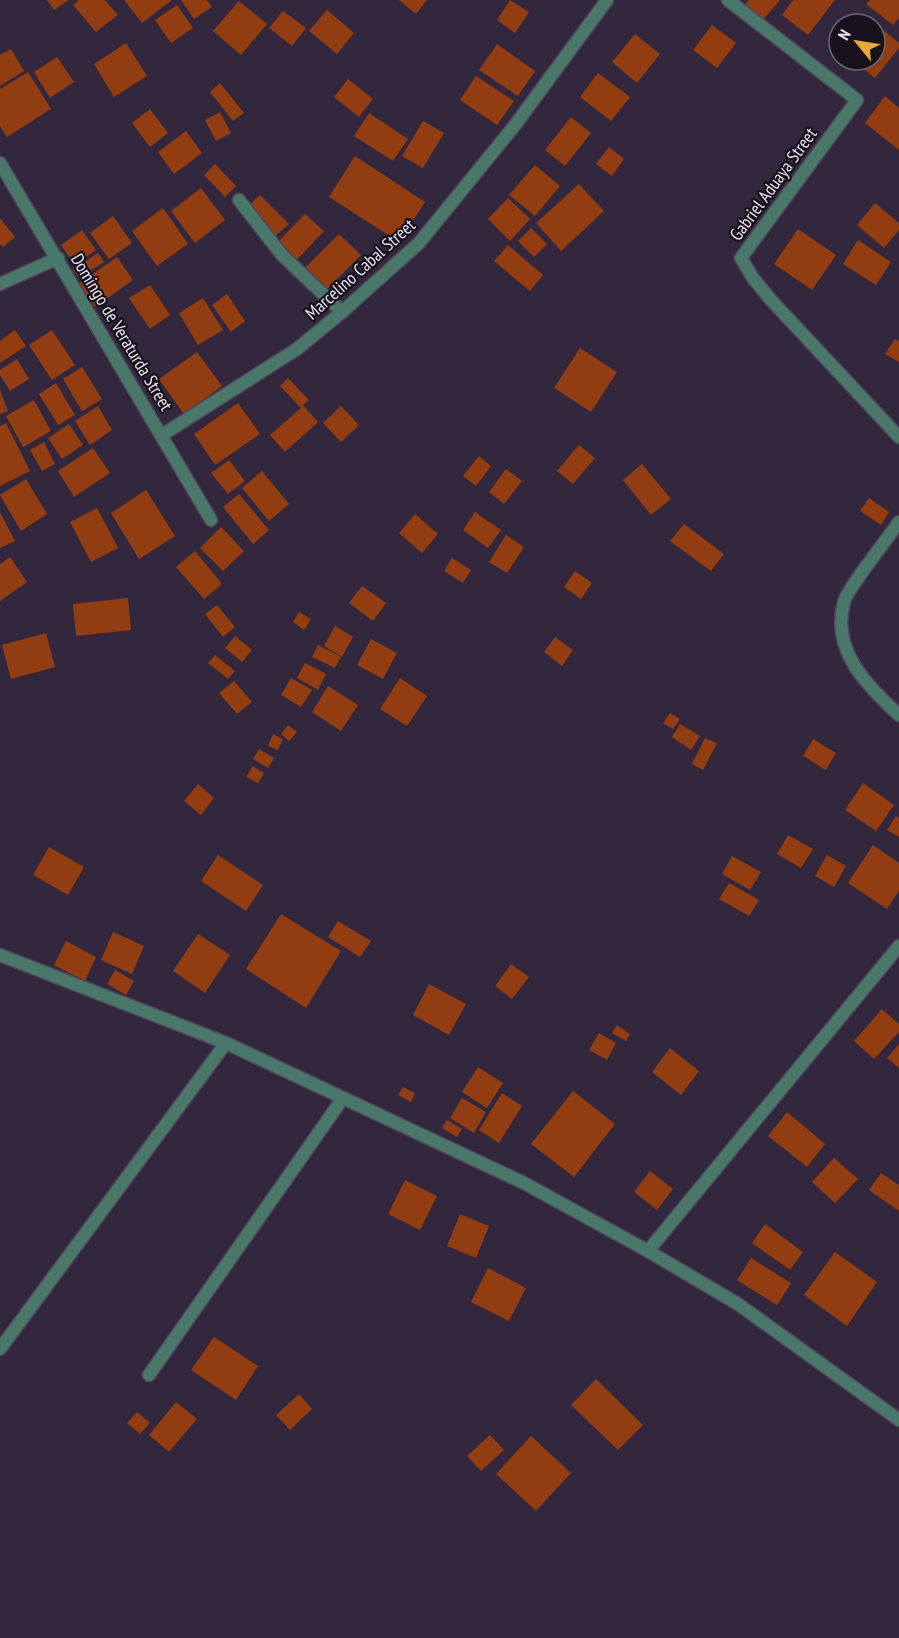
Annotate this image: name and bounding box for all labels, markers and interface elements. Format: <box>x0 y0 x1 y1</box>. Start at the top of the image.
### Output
north arrow <box>827 12 887 72</box>
text: N <box>833 26 855 43</box>
street label: Gabriel Aduaya Street <box>724 123 822 245</box>
street label: Marcelino Cabal Street <box>300 214 420 324</box>
street label: Domingo de Veraturda Street <box>66 249 178 415</box>

